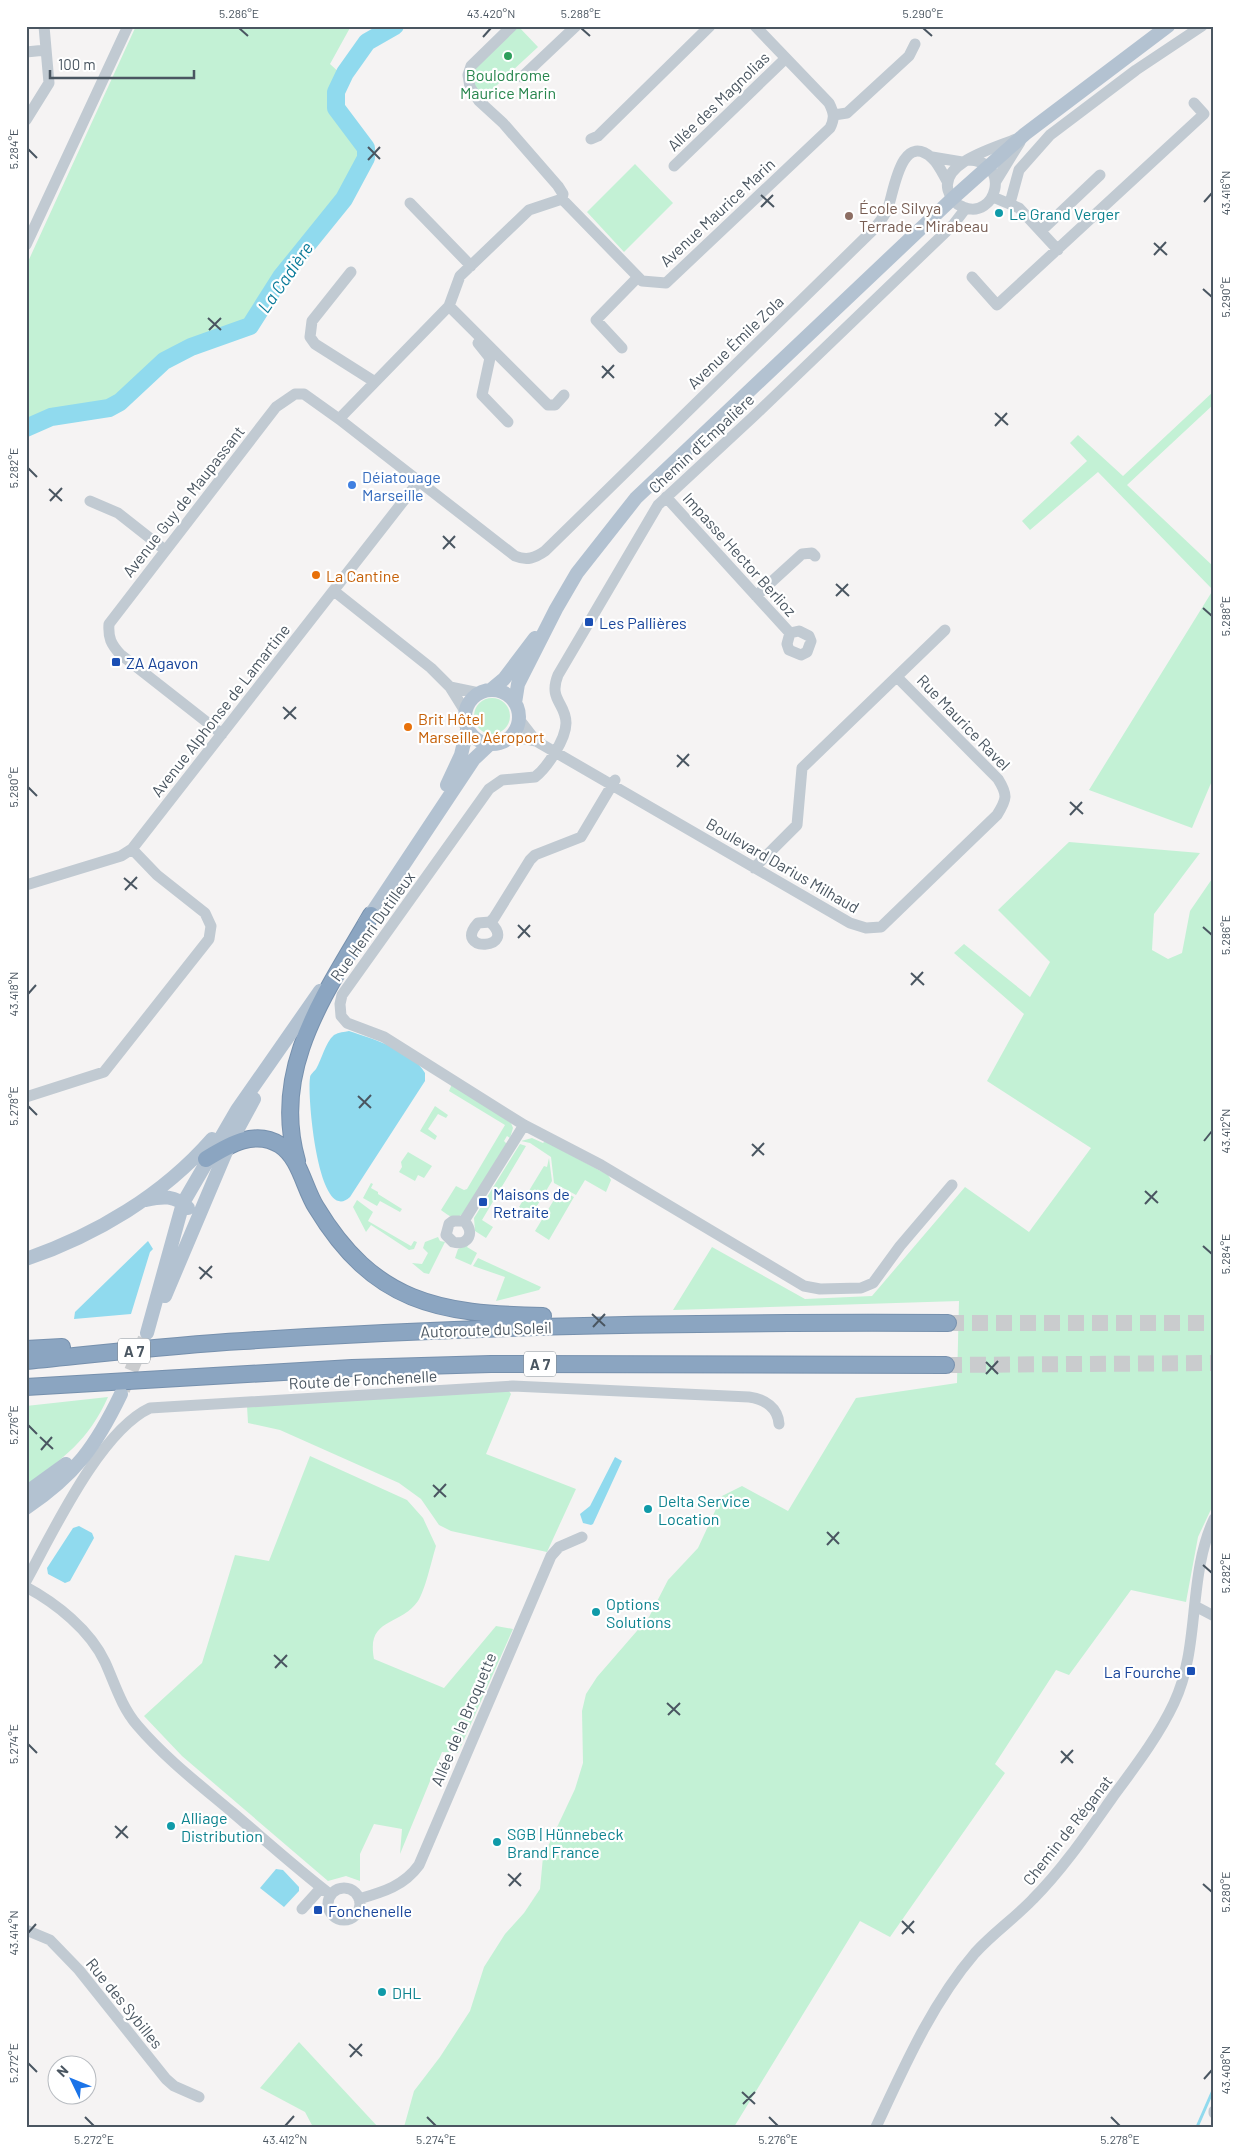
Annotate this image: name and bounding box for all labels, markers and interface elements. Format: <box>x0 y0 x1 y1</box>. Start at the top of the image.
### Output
text: 5.286°E <box>219 6 259 20</box>
text: 43.420°N <box>467 6 515 20</box>
text: 5.288°E <box>561 6 601 20</box>
text: 5.290°E <box>903 6 943 20</box>
street label: Allée des Magnolias <box>663 47 773 155</box>
scale bar <box>50 48 194 80</box>
marker: Boulodrome Maurice Marin <box>502 50 514 62</box>
text: 100 m <box>58 55 96 73</box>
place label: Boulodrome Maurice Marin <box>460 65 556 102</box>
text: 5.284°E <box>6 129 20 169</box>
street label: Avenue Maurice Marin <box>656 154 778 270</box>
text: 43.416°N <box>1218 171 1232 215</box>
place label: École Silvya Terrade - Mirabeau <box>859 198 989 235</box>
place label: Le Grand Verger <box>1009 204 1120 223</box>
marker: Le Grand Verger <box>993 207 1005 219</box>
marker: École Silvya Terrade - Mirabeau <box>843 210 855 222</box>
water label: La Cadière <box>253 237 317 317</box>
text: 5.290°E <box>1218 277 1232 317</box>
street label: Avenue Émile Zola <box>683 291 787 393</box>
street label: Chemin d'Empalière <box>644 389 758 497</box>
street label: Avenue Guy de Maupassant <box>118 422 248 580</box>
text: 5.282°E <box>6 448 20 488</box>
place label: Déiatouage Marseille <box>362 467 441 504</box>
marker: Déiatouage Marseille <box>346 479 358 491</box>
street label: Impasse Hector Berlioz <box>679 488 801 620</box>
place label: La Cantine <box>326 566 400 585</box>
marker: La Cantine <box>310 569 322 581</box>
text: 5.288°E <box>1218 596 1232 636</box>
place label: Les Pallières <box>599 613 687 632</box>
marker: Les Pallières <box>583 616 595 628</box>
street label: Avenue Alphonse de Lamartine <box>147 620 293 800</box>
place label: ZA Agavon <box>126 653 198 672</box>
marker: ZA Agavon <box>110 656 122 668</box>
street label: Rue Maurice Ravel <box>914 670 1014 774</box>
place label: Brit Hôtel Marseille Aéroport <box>418 709 545 746</box>
marker: Brit Hôtel Marseille Aéroport <box>402 721 414 733</box>
text: 5.280°E <box>6 767 20 807</box>
street label: Boulevard Darius Milhaud <box>703 813 863 917</box>
street label: Rue Henri Dutilleux <box>326 867 418 985</box>
text: 5.286°E <box>1218 915 1232 955</box>
text: 43.418°N <box>6 972 20 1016</box>
text: 5.278°E <box>6 1086 20 1126</box>
text: 43.412°N <box>1218 1109 1232 1153</box>
place label: Maisons de Retraite <box>493 1184 570 1221</box>
marker: Maisons de Retraite <box>477 1196 489 1208</box>
text: 5.284°E <box>1218 1234 1232 1274</box>
street label: Autoroute du Soleil <box>420 1317 552 1341</box>
road number: A 7 <box>118 1338 150 1364</box>
road number: A 7 <box>524 1352 556 1376</box>
street label: Route de Fonchenelle <box>288 1366 438 1392</box>
text: 5.276°E <box>6 1405 20 1445</box>
place label: Delta Service Location <box>658 1491 750 1528</box>
marker: Delta Service Location <box>642 1503 654 1515</box>
text: 5.282°E <box>1218 1553 1232 1593</box>
place label: Options Solutions <box>606 1594 671 1631</box>
marker: Options Solutions <box>590 1606 602 1618</box>
street label: Allée de la Broquette <box>426 1649 500 1789</box>
place label: La Fourche <box>1104 1662 1181 1681</box>
marker: La Fourche <box>1185 1665 1197 1677</box>
text: 5.274°E <box>6 1724 20 1764</box>
street label: Chemin de Réganat <box>1018 1771 1116 1889</box>
place label: Alliage Distribution <box>181 1808 263 1845</box>
marker: Alliage Distribution <box>165 1820 177 1832</box>
place label: SGB | Hünnebeck Brand France <box>507 1824 623 1861</box>
marker: SGB | Hünnebeck Brand France <box>491 1836 503 1848</box>
text: 5.280°E <box>1218 1872 1232 1912</box>
place label: Fonchenelle <box>328 1901 412 1920</box>
marker: Fonchenelle <box>312 1904 324 1916</box>
text: 43.414°N <box>6 1910 20 1956</box>
street label: Rue des Sybilles <box>83 1954 167 2052</box>
place label: DHL <box>392 1983 421 2002</box>
marker: DHL <box>376 1986 388 1998</box>
text: 5.272°E <box>6 2043 20 2083</box>
text: 43.408°N <box>1218 2046 1232 2094</box>
north arrow <box>48 2056 98 2106</box>
text: N <box>53 2062 72 2080</box>
text: 5.272°E <box>74 2132 114 2146</box>
text: 43.412°N <box>263 2132 307 2146</box>
text: 5.274°E <box>416 2132 456 2146</box>
text: 5.276°E <box>758 2132 798 2146</box>
text: 5.278°E <box>1100 2132 1140 2146</box>

